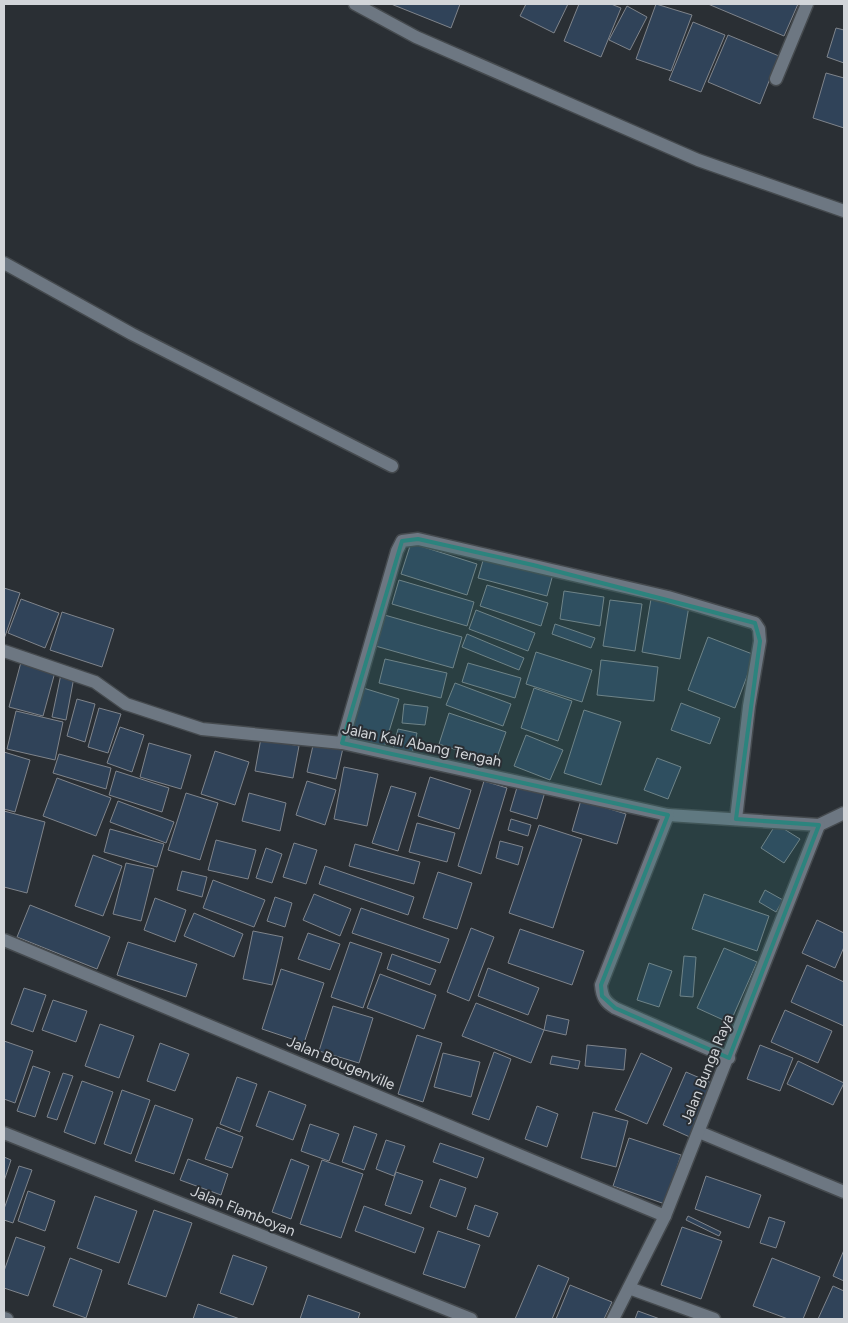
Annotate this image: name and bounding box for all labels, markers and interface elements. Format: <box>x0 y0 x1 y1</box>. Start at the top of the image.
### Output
street label: Jalan Kali Abang Tengah <box>341 719 503 771</box>
street label: Jalan Bunga Raya <box>677 1011 737 1127</box>
street label: Jalan Bougenville <box>284 1032 398 1094</box>
street label: Jalan Flamboyan <box>188 1182 298 1240</box>

